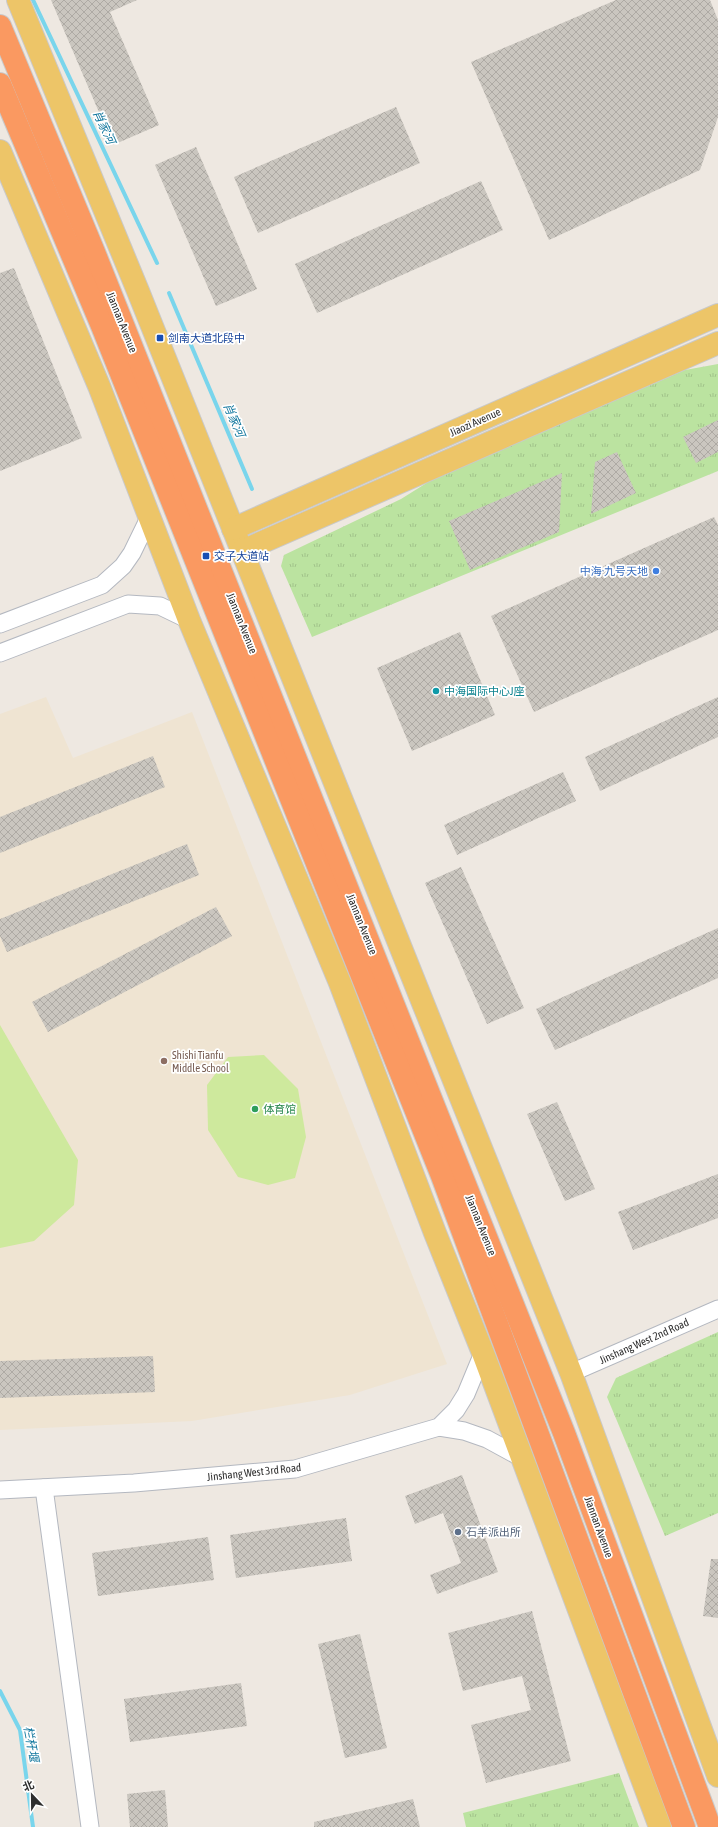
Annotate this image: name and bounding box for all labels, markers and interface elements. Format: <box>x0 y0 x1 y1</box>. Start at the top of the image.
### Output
water label: 肖家河 <box>90 108 119 148</box>
street label: Jiannan Avenue <box>104 290 140 354</box>
place label: 剑南大道北段中 <box>168 332 245 344</box>
marker: 剑南大道北段中 <box>155 333 165 343</box>
water label: 肖家河 <box>221 401 248 441</box>
street label: Jiaozi Avenue <box>448 405 502 439</box>
place label: 交子大道站 <box>214 550 269 562</box>
marker: 交子大道站 <box>201 551 211 561</box>
place label: 中海·九号天地 <box>580 565 648 577</box>
marker: 中海·九号天地 <box>651 566 661 576</box>
street label: Jiannan Avenue <box>224 591 260 655</box>
place label: 中海国际中心J座 <box>444 685 525 697</box>
marker: 中海国际中心J座 <box>431 686 441 696</box>
street label: Jiannan Avenue <box>344 892 380 956</box>
place label: Shishi Tianfu Middle School <box>172 1049 229 1074</box>
marker: Shishi Tianfu Middle School <box>159 1056 169 1066</box>
place label: 体育馆 <box>263 1103 296 1115</box>
marker: 体育馆 <box>250 1104 260 1114</box>
street label: Jiannan Avenue <box>463 1193 499 1257</box>
street label: Jinshang West 2nd Road <box>597 1316 691 1366</box>
street label: Jinshang West 3rd Road <box>206 1461 302 1483</box>
street label: Jiannan Avenue <box>582 1495 616 1559</box>
place label: 石羊派出所 <box>466 1526 521 1538</box>
marker: 石羊派出所 <box>453 1527 463 1537</box>
water label: 栏杆堰 <box>21 1725 42 1765</box>
north arrow <box>12 1775 52 1815</box>
text: 北 <box>21 1778 36 1793</box>

